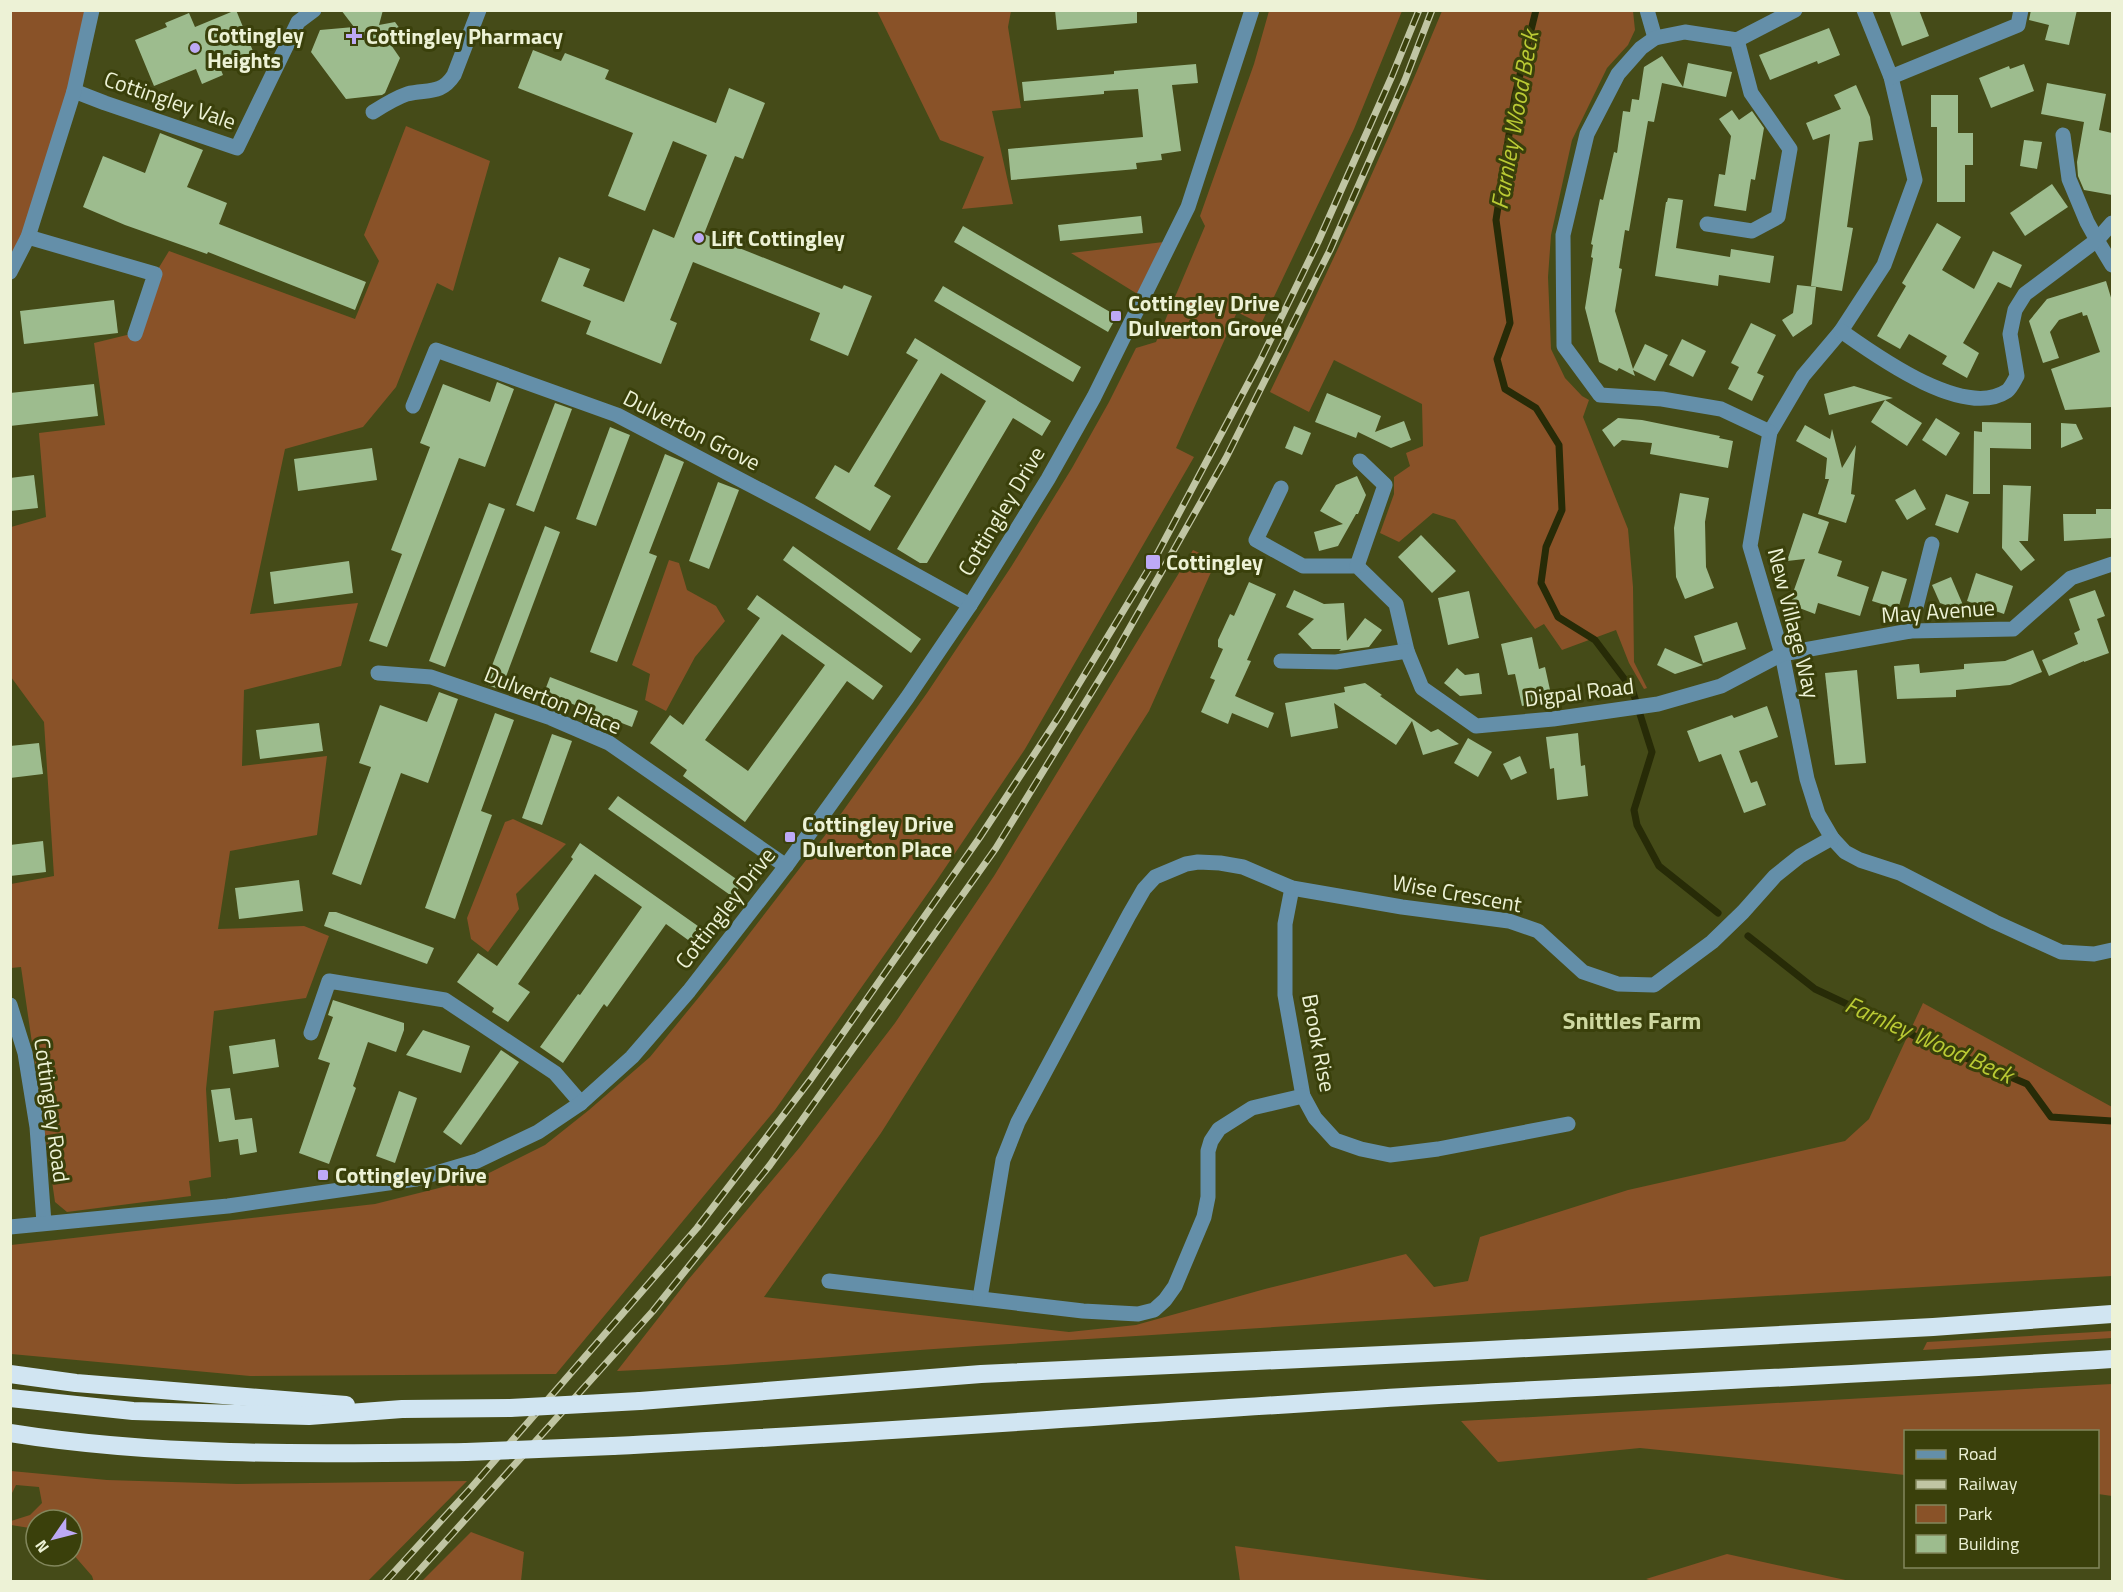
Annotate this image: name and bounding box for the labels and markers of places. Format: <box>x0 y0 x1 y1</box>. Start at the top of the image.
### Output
place label: Cottingley Heights <box>207 18 304 77</box>
place label: Cottingley Pharmacy <box>366 19 563 53</box>
marker: Cottingley Pharmacy <box>347 29 361 43</box>
marker: Cottingley Heights <box>188 41 202 55</box>
place label: Lift Cottingley <box>711 221 845 255</box>
marker: Lift Cottingley <box>692 231 706 245</box>
place label: Cottingley Drive Dulverton Grove <box>1128 286 1282 345</box>
marker: Cottingley Drive Dulverton Grove <box>1109 309 1123 323</box>
place label: Cottingley <box>1166 545 1263 579</box>
marker: Cottingley <box>1144 553 1162 571</box>
place label: Cottingley Drive Dulverton Place <box>802 807 954 866</box>
marker: Cottingley Drive Dulverton Place <box>783 830 797 844</box>
place label: Cottingley Drive <box>335 1158 487 1192</box>
marker: Cottingley Drive <box>316 1168 330 1182</box>

